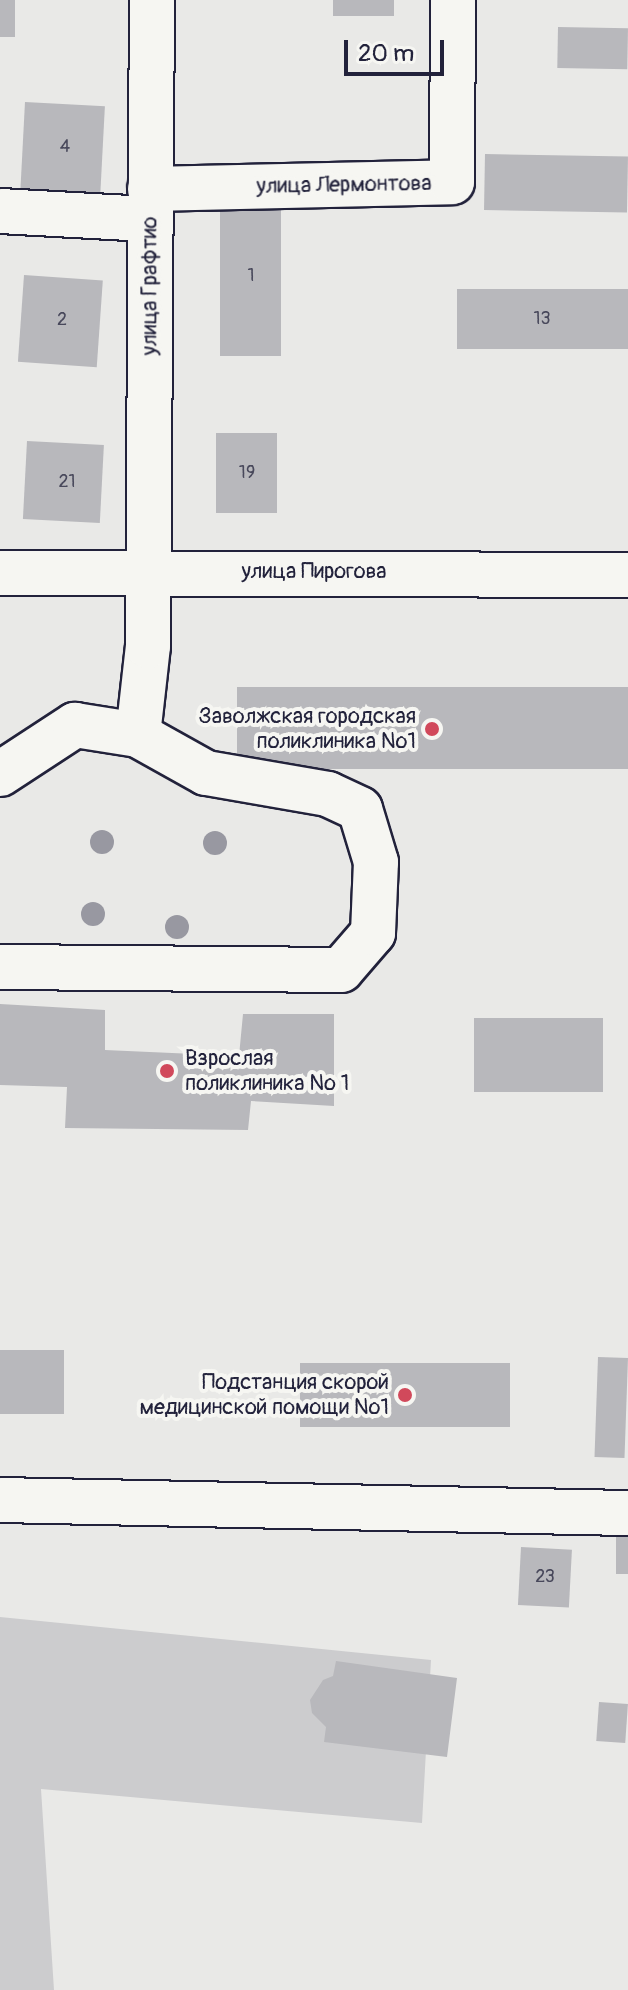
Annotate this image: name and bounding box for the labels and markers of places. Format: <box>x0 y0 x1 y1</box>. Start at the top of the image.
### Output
place label: Заволжская городская поликлиника №1 <box>199 703 416 754</box>
marker: Заволжская городская поликлиника №1 <box>423 720 441 738</box>
place label: Взрослая поликлиника № 1 <box>185 1045 349 1096</box>
marker: Взрослая поликлиника № 1 <box>156 1060 178 1082</box>
place label: Подстанция скорой медицинской помощи №1 <box>139 1369 389 1420</box>
marker: Подстанция скорой медицинской помощи №1 <box>396 1386 414 1404</box>

